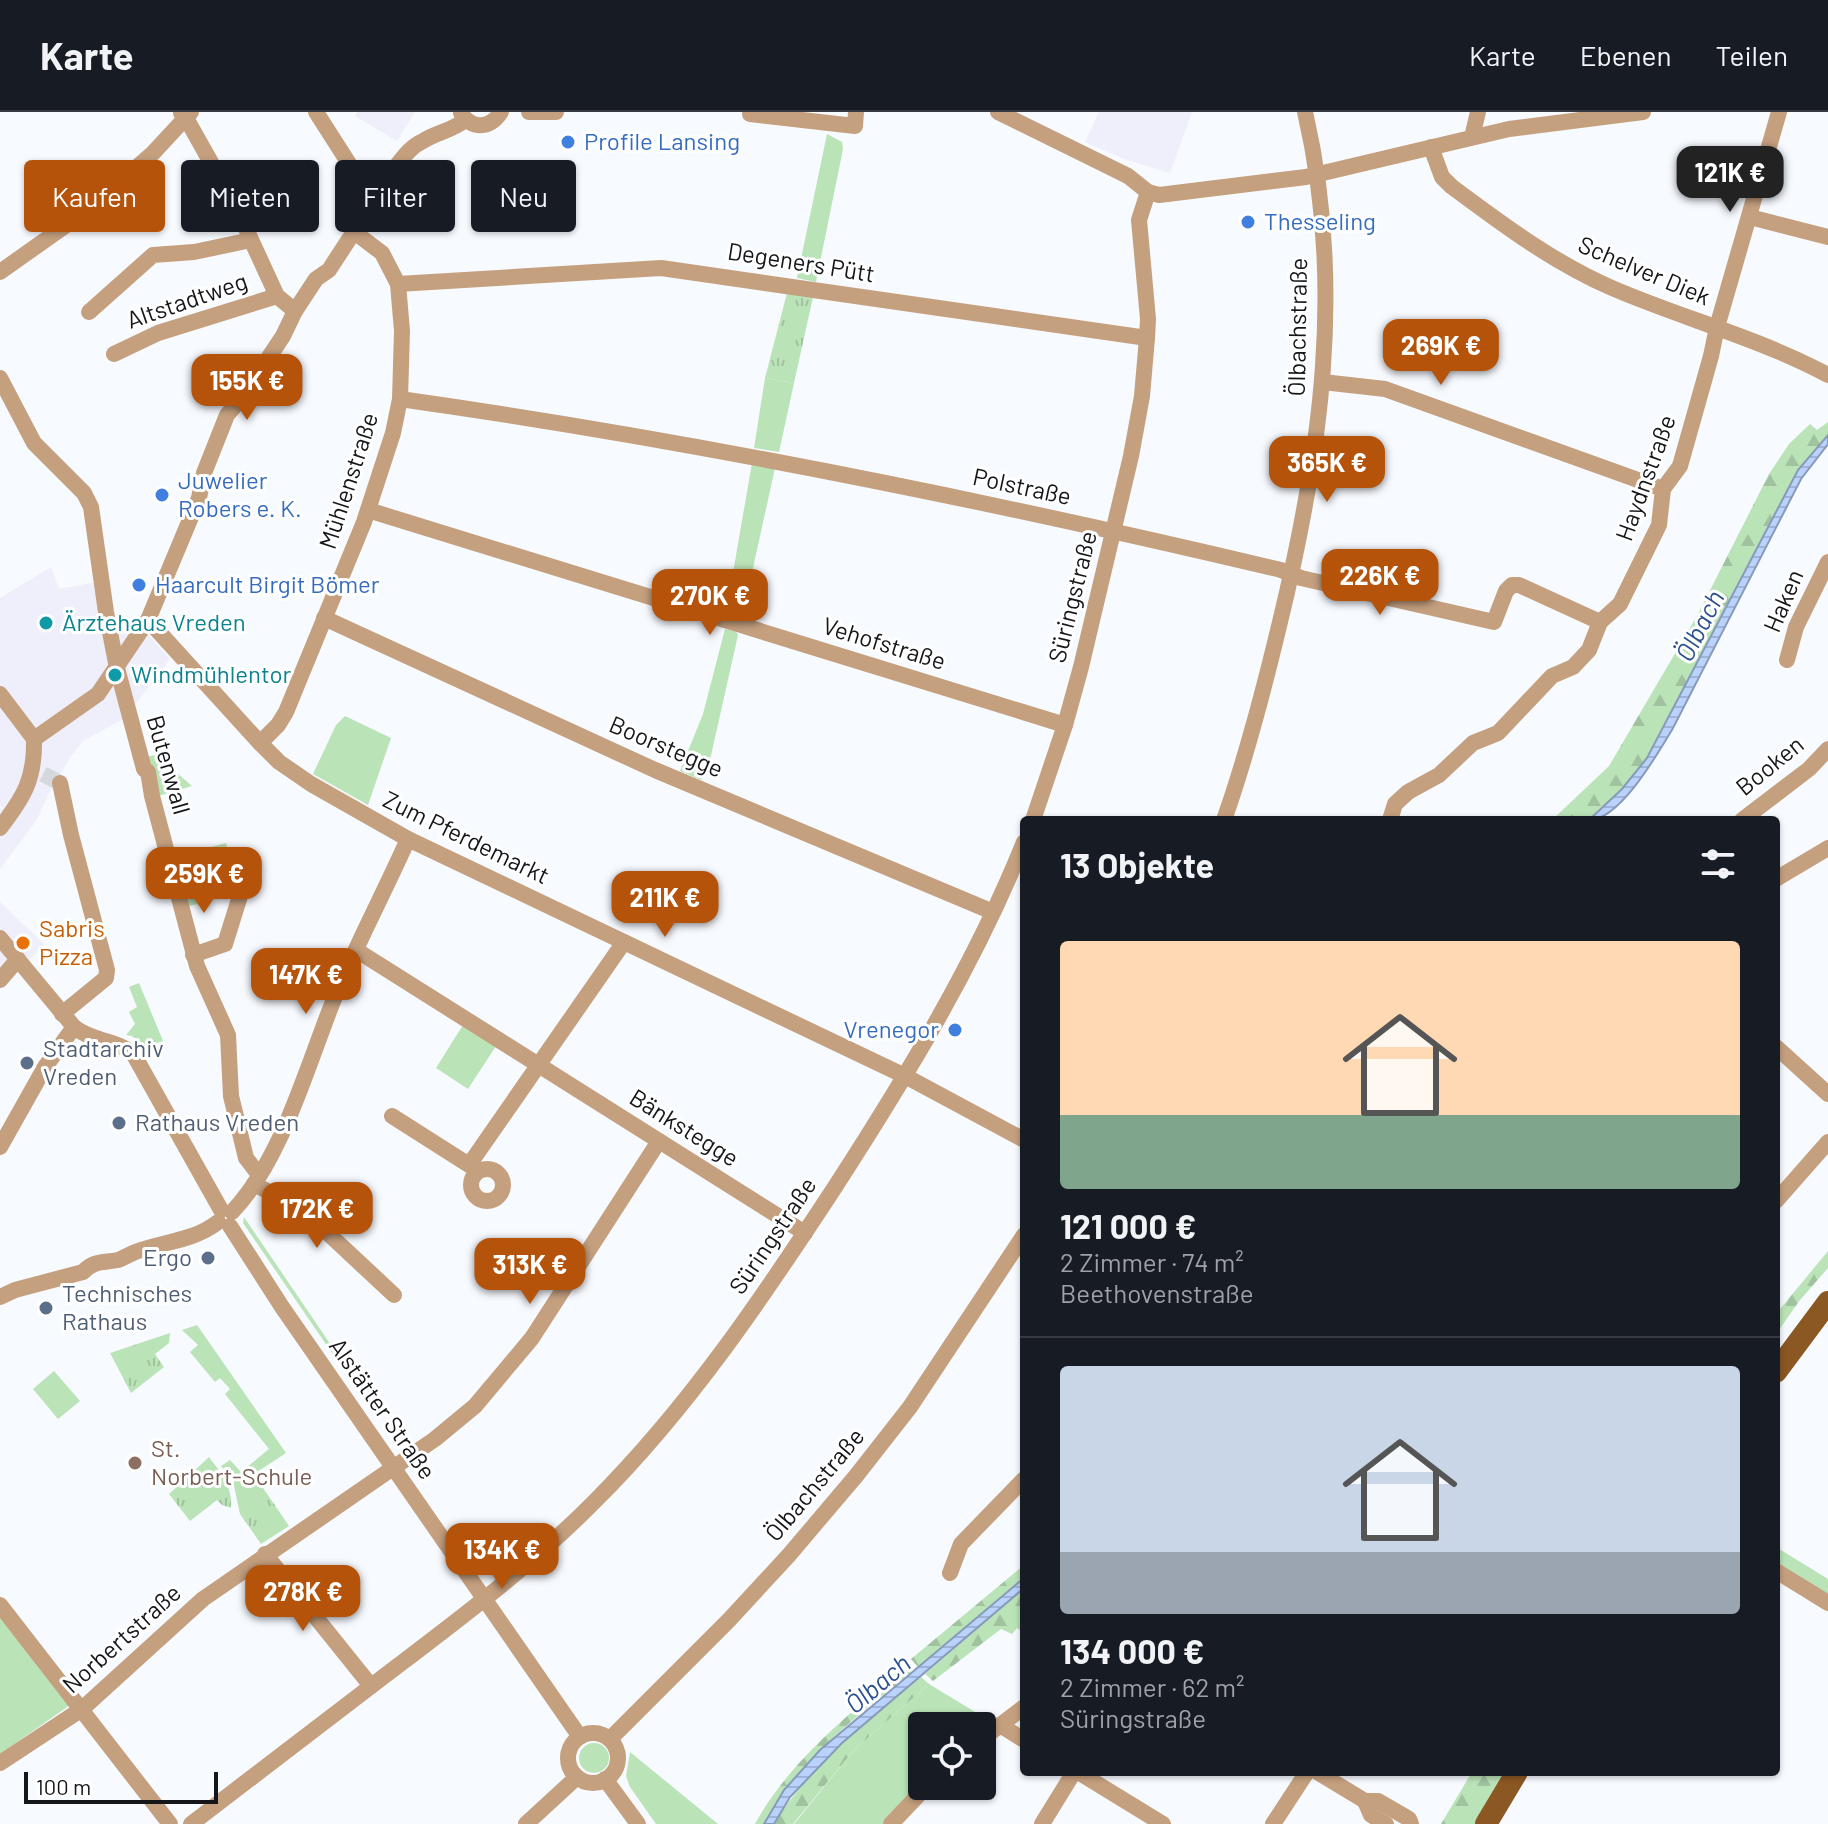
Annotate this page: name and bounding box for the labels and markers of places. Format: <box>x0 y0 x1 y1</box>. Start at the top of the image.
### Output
place label: Profile Lansing <box>584 126 740 155</box>
marker: Profile Lansing <box>559 133 577 151</box>
pin: 121K € <box>1665 146 1795 214</box>
place label: Thesseling <box>1264 206 1376 235</box>
marker: Thesseling <box>1239 213 1257 231</box>
pin: 269K € <box>1376 319 1506 387</box>
pin: 155K € <box>182 354 312 422</box>
pin: 365K € <box>1262 436 1392 504</box>
place label: Juwelier Robers e. K. <box>178 465 302 522</box>
marker: Juwelier Robers e. K. <box>153 486 171 504</box>
pin: 226K € <box>1315 549 1445 617</box>
place label: Haarcult Birgit Bömer <box>155 569 380 598</box>
pin: 270K € <box>645 569 775 637</box>
marker: Haarcult Birgit Bömer <box>130 576 148 594</box>
place label: Ärztehaus Vreden <box>62 607 246 636</box>
marker: Ärztehaus Vreden <box>37 614 55 632</box>
place label: Windmühlentor <box>131 659 291 688</box>
marker: Windmühlentor <box>106 666 124 684</box>
pin: 259K € <box>139 847 269 915</box>
pin: 211K € <box>600 871 730 939</box>
place label: Sabris Pizza <box>39 913 105 970</box>
marker: Sabris Pizza <box>14 934 32 952</box>
pin: 147K € <box>241 948 371 1016</box>
place label: Vrenegor <box>843 1014 939 1043</box>
marker: Vrenegor <box>946 1021 964 1039</box>
place label: Stadtarchiv Vreden <box>43 1033 164 1090</box>
marker: Stadtarchiv Vreden <box>18 1054 36 1072</box>
place label: Rathaus Vreden <box>135 1107 299 1136</box>
marker: Rathaus Vreden <box>110 1114 128 1132</box>
pin: 172K € <box>252 1182 382 1250</box>
pin: 313K € <box>465 1238 595 1306</box>
place label: Ergo <box>143 1242 192 1271</box>
marker: Ergo <box>199 1249 217 1267</box>
place label: Technisches Rathaus <box>62 1278 192 1335</box>
marker: Technisches Rathaus <box>37 1299 55 1317</box>
place label: St. Norbert-Schule <box>151 1433 312 1490</box>
marker: St. Norbert-Schule <box>126 1454 144 1472</box>
pin: 134K € <box>437 1523 567 1591</box>
pin: 278K € <box>238 1565 368 1633</box>

